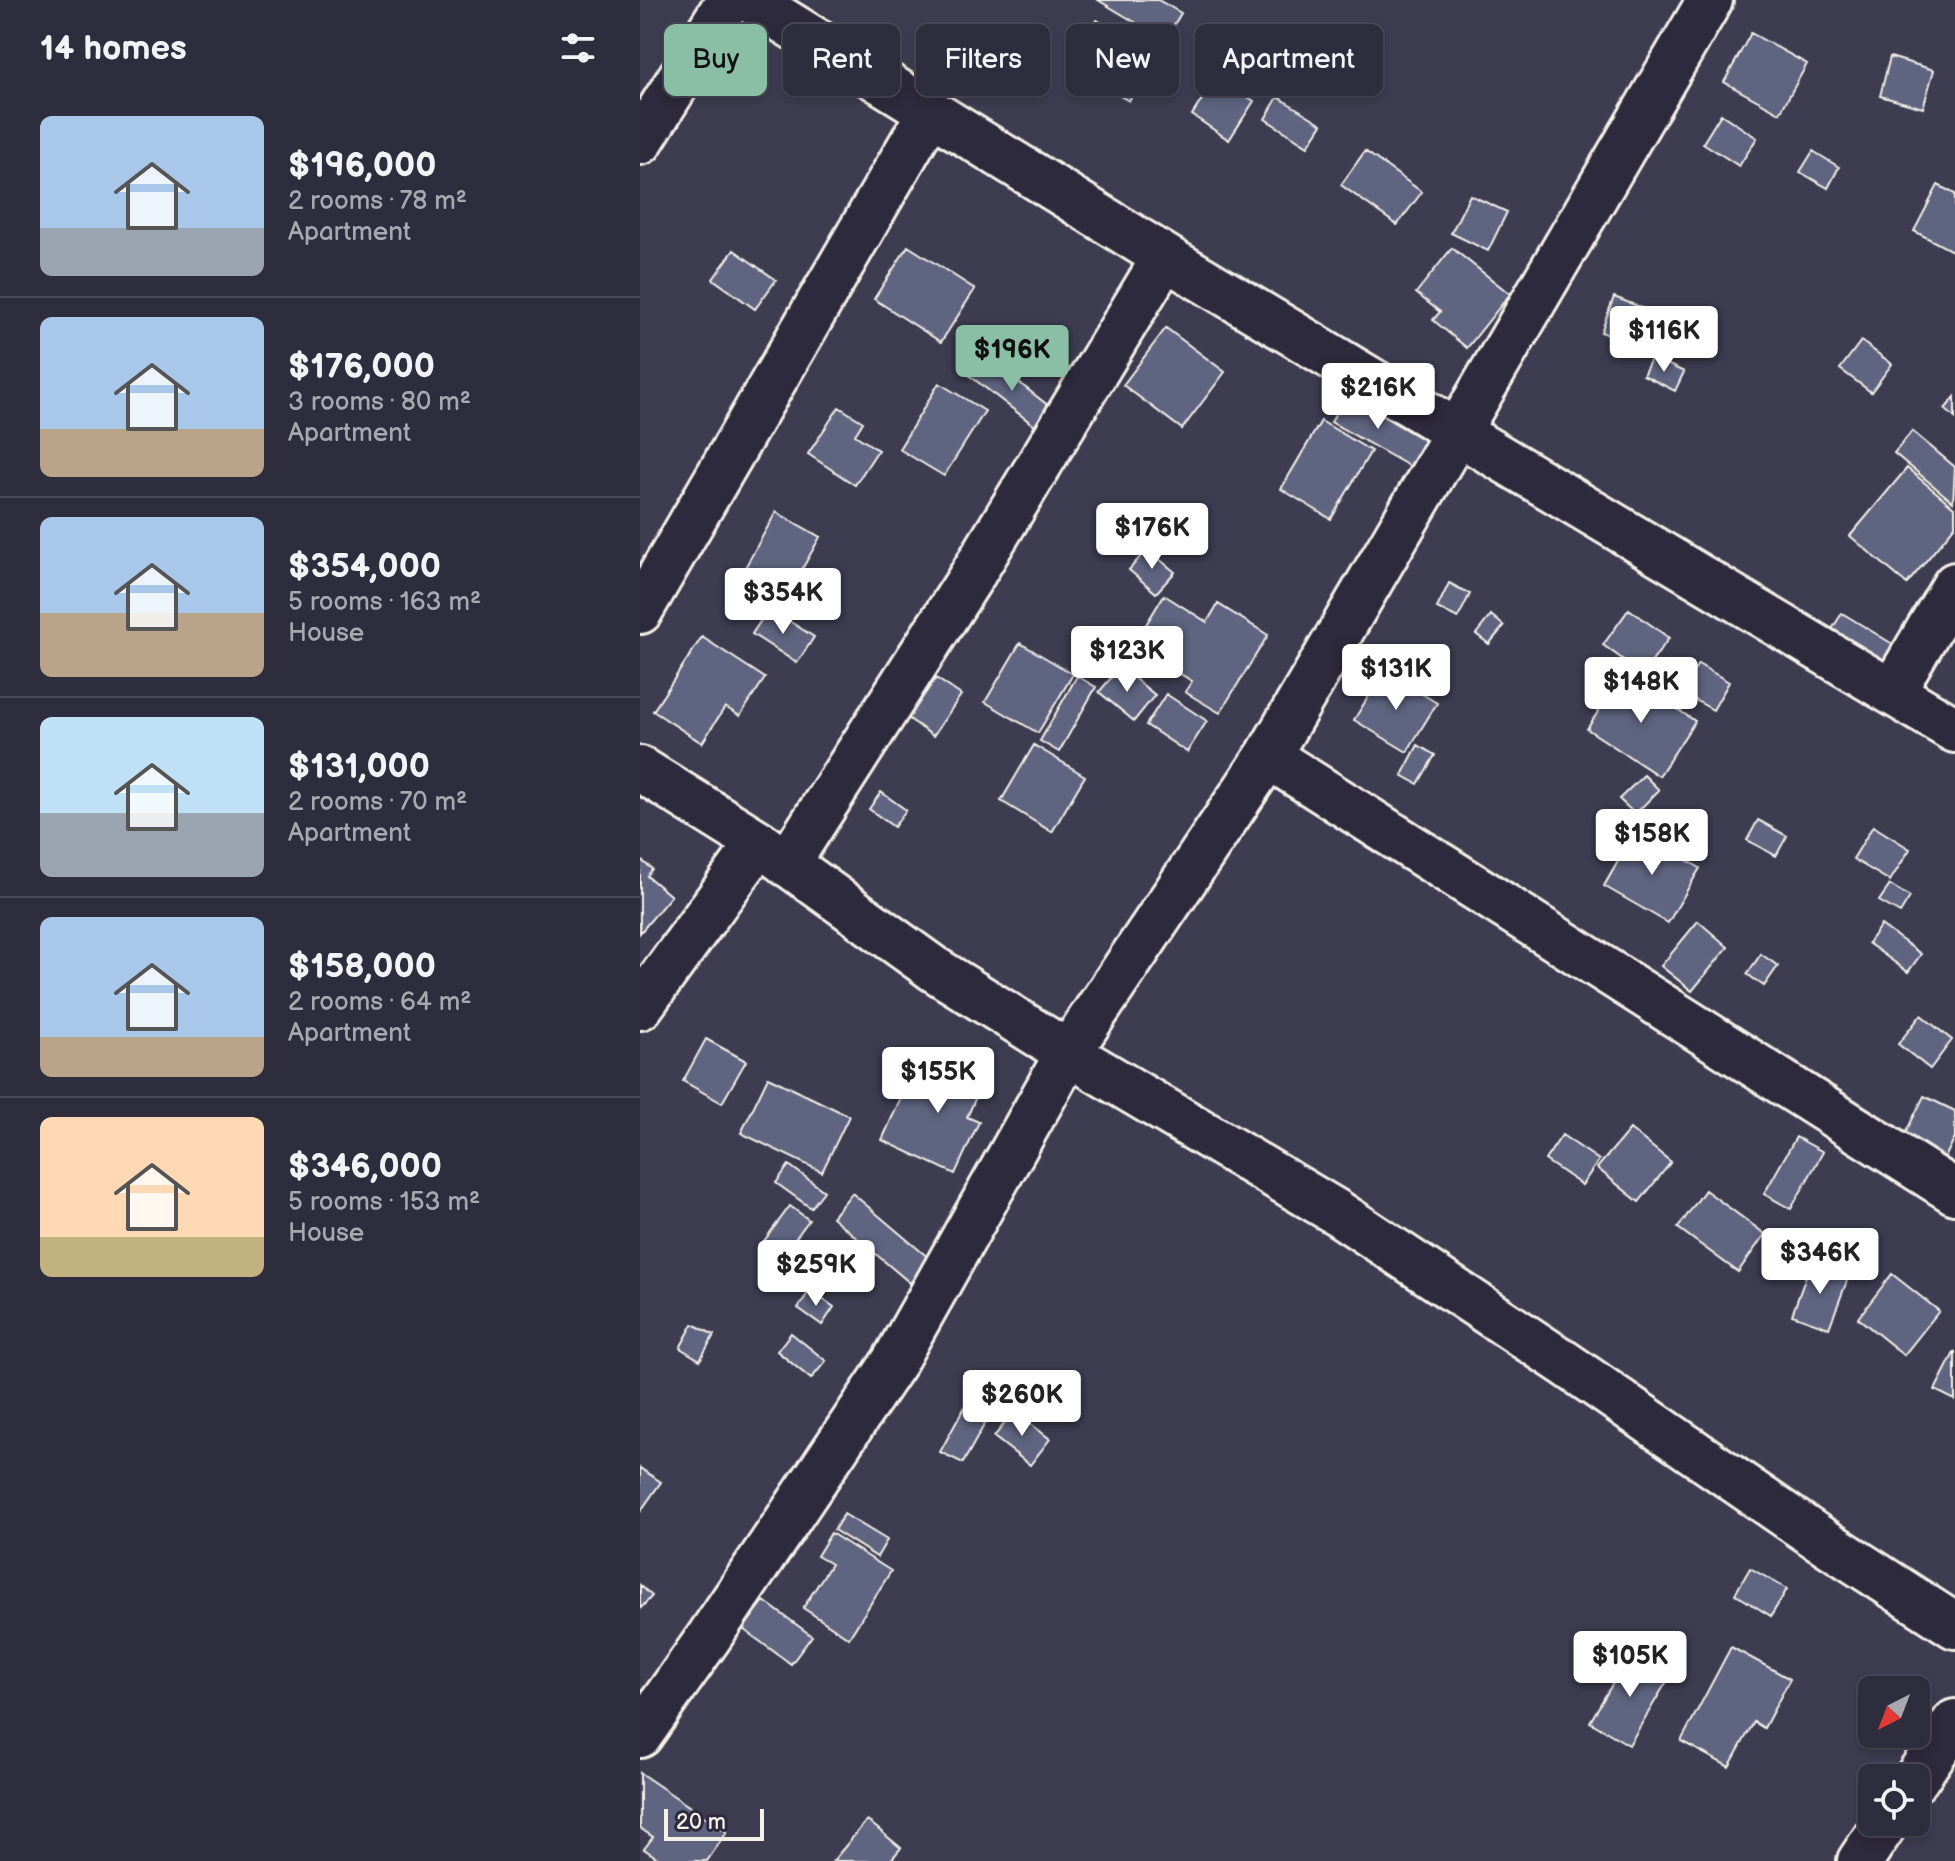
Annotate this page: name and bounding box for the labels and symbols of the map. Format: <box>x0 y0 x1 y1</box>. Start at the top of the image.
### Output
pin: $116K <box>1608 306 1720 374</box>
pin: $196K <box>956 325 1068 393</box>
pin: $216K <box>1322 363 1434 431</box>
pin: $176K <box>1096 503 1208 571</box>
pin: $354K <box>727 568 839 636</box>
pin: $123K <box>1071 626 1183 694</box>
pin: $131K <box>1340 644 1452 712</box>
pin: $148K <box>1585 657 1697 725</box>
pin: $158K <box>1596 809 1708 877</box>
pin: $155K <box>882 1047 994 1115</box>
pin: $346K <box>1764 1228 1876 1296</box>
pin: $259K <box>760 1240 872 1308</box>
pin: $260K <box>966 1370 1078 1438</box>
pin: $105K <box>1574 1631 1686 1699</box>
north arrow <box>1858 1676 1930 1748</box>
scale bar <box>664 1805 764 1841</box>

